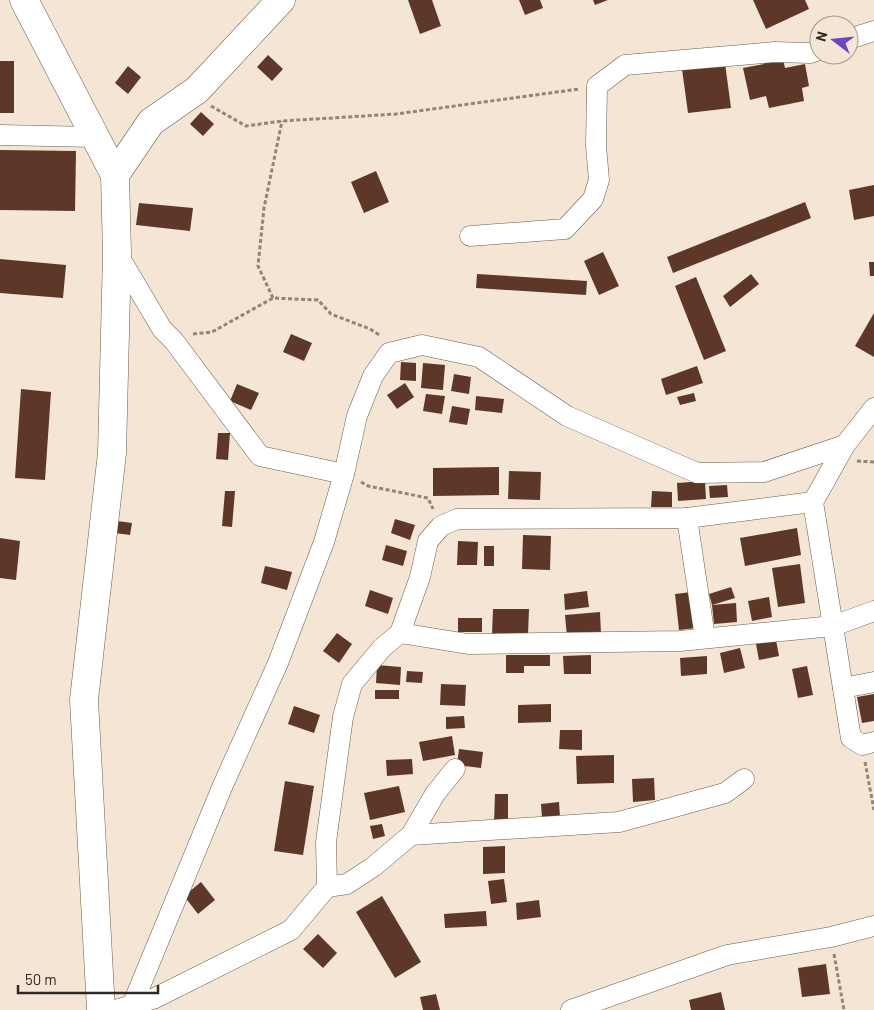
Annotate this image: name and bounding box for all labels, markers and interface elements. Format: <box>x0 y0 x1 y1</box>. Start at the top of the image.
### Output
north arrow <box>809 15 859 65</box>
text: N <box>812 29 830 43</box>
scale bar <box>18 962 158 994</box>
text: 50 m <box>25 970 57 988</box>

